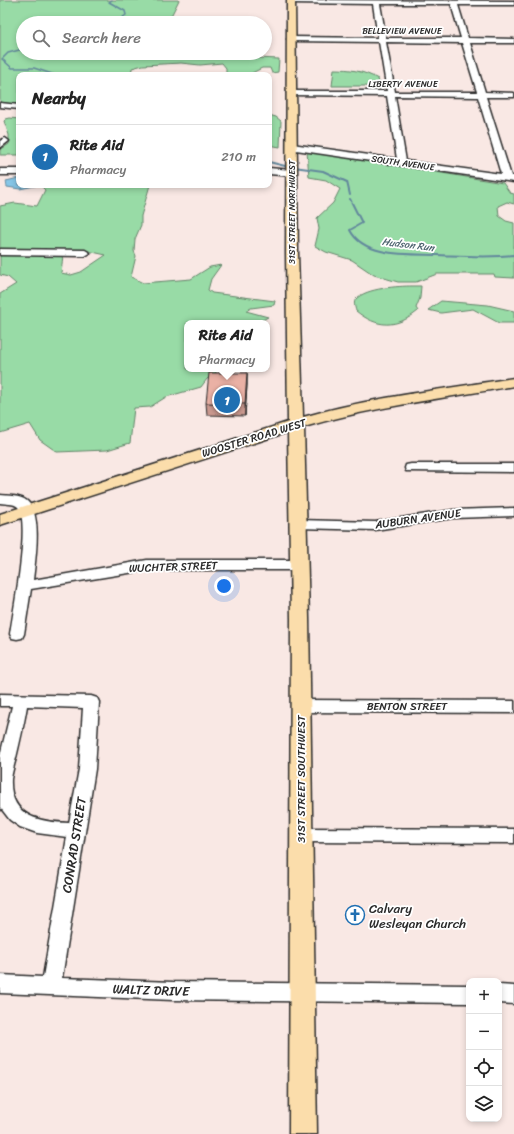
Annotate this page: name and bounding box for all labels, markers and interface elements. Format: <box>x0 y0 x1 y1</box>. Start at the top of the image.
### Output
search box <box>16 16 272 60</box>
street label: BELLEVIEW AVENUE <box>362 23 443 39</box>
text: Search here <box>62 25 141 51</box>
icon: search <box>30 27 52 49</box>
street label: LIBERTY AVENUE <box>368 76 439 92</box>
text: Nearby <box>32 83 86 113</box>
text: Rite Aid <box>70 132 123 158</box>
text: 1 <box>42 145 48 168</box>
text: 210 m <box>221 145 256 168</box>
street label: SOUTH AVENUE <box>370 151 437 175</box>
text: Pharmacy <box>70 158 126 181</box>
street label: 31ST STREET NORTHWEST <box>284 159 300 264</box>
water label: Hudson Run <box>381 233 437 257</box>
popup <box>184 320 270 372</box>
text: Rite Aid <box>199 322 252 348</box>
text: Pharmacy <box>199 348 255 371</box>
pin: 1 <box>214 385 240 415</box>
street label: WOOSTER ROAD WEST <box>200 413 309 463</box>
street label: AUBURN AVENUE <box>373 503 463 535</box>
street label: WUCHTER STREET <box>128 556 218 578</box>
your location <box>214 576 234 596</box>
street label: BENTON STREET <box>367 697 448 716</box>
street label: 31ST STREET SOUTHWEST <box>292 715 311 843</box>
street label: CONRAD STREET <box>55 794 93 895</box>
place label: Calvary Wesleyan Church <box>369 897 466 935</box>
church icon: Calvary Wesleyan Church <box>344 904 366 926</box>
street label: WALTZ DRIVE <box>112 977 190 1003</box>
map controls <box>466 978 502 1122</box>
button: + <box>466 978 502 1014</box>
button: − <box>466 1014 502 1050</box>
button: locate <box>466 1050 502 1086</box>
button: layers <box>466 1086 502 1122</box>

